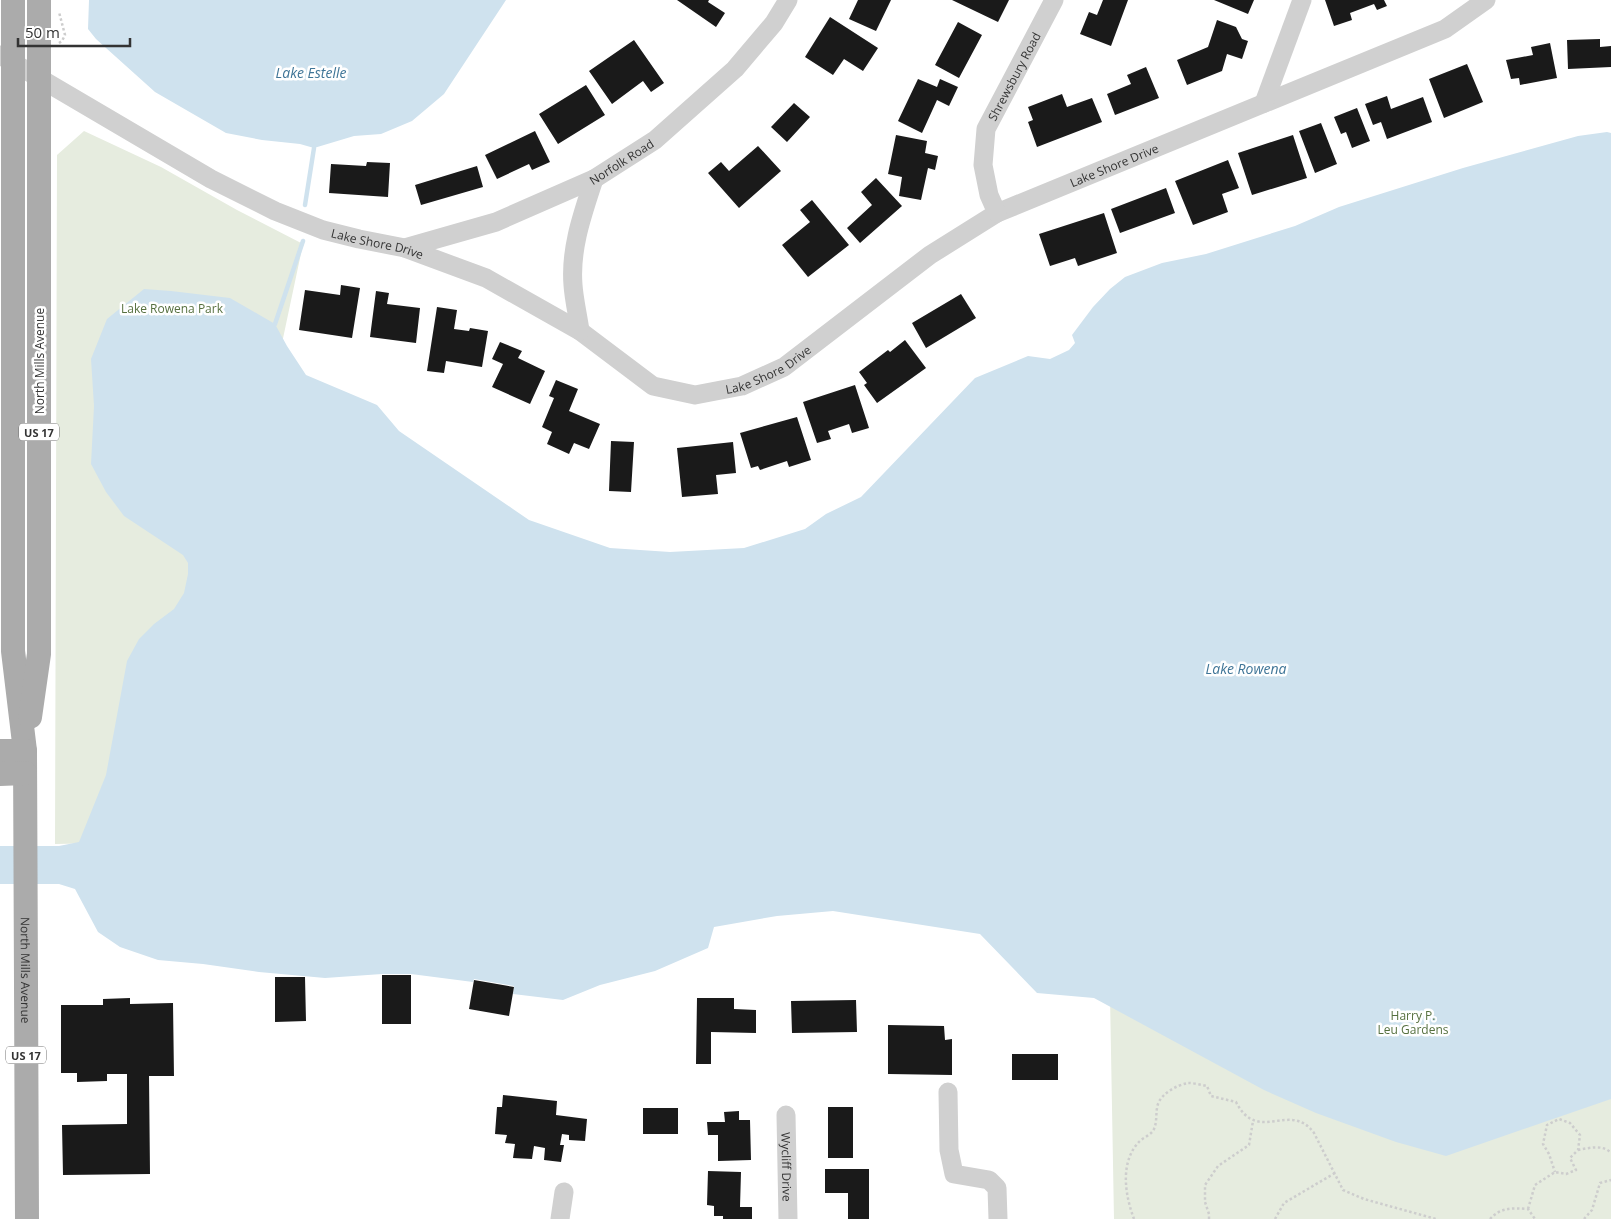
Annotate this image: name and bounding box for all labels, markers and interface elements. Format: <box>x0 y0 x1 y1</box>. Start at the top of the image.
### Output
scale bar <box>18 15 130 47</box>
text: 50 m <box>25 22 60 42</box>
street label: Shrewsbury Road <box>983 29 1044 124</box>
water label: Lake Estelle <box>276 63 347 82</box>
street label: Norfolk Road <box>586 135 657 189</box>
street label: Lake Shore Drive <box>1067 139 1161 191</box>
street label: Lake Shore Drive <box>330 224 426 263</box>
park label: Lake Rowena Park <box>121 300 224 317</box>
street label: North Mills Avenue <box>31 308 48 414</box>
street label: Lake Shore Drive <box>724 341 815 397</box>
road number: US 17 <box>19 424 59 441</box>
water label: Lake Rowena <box>1206 659 1287 678</box>
street label: North Mills Avenue <box>17 917 35 1024</box>
park label: Harry P. Leu Gardens <box>1378 1007 1449 1038</box>
road number: US 17 <box>6 1046 46 1064</box>
street label: Wycliff Drive <box>778 1132 796 1202</box>

